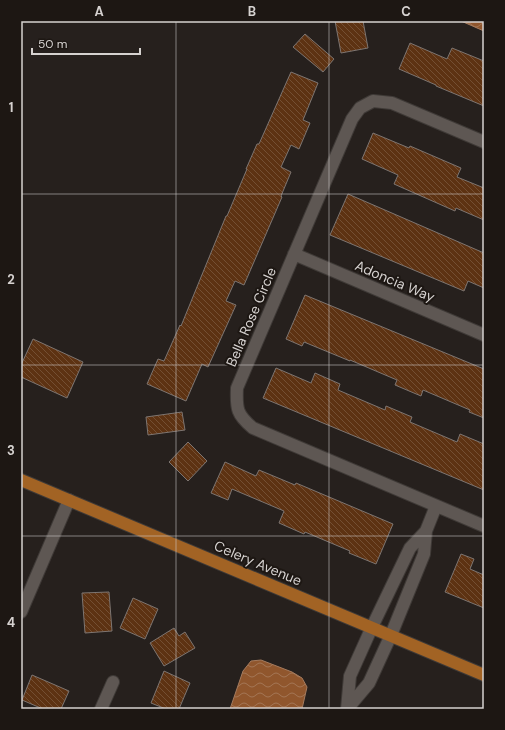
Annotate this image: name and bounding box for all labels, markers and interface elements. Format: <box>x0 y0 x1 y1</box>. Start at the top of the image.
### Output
text: A <box>94 3 104 20</box>
text: B <box>248 3 256 20</box>
text: C <box>401 3 411 20</box>
scale bar <box>32 30 140 56</box>
text: 50 m <box>38 36 67 52</box>
text: 1 <box>9 99 13 116</box>
street label: Adoncia Way <box>352 256 438 306</box>
street label: Bella Rose Circle <box>222 265 280 369</box>
text: 2 <box>7 271 15 288</box>
text: 3 <box>7 442 15 459</box>
street label: Celery Avenue <box>212 536 305 590</box>
text: 4 <box>7 614 15 631</box>

